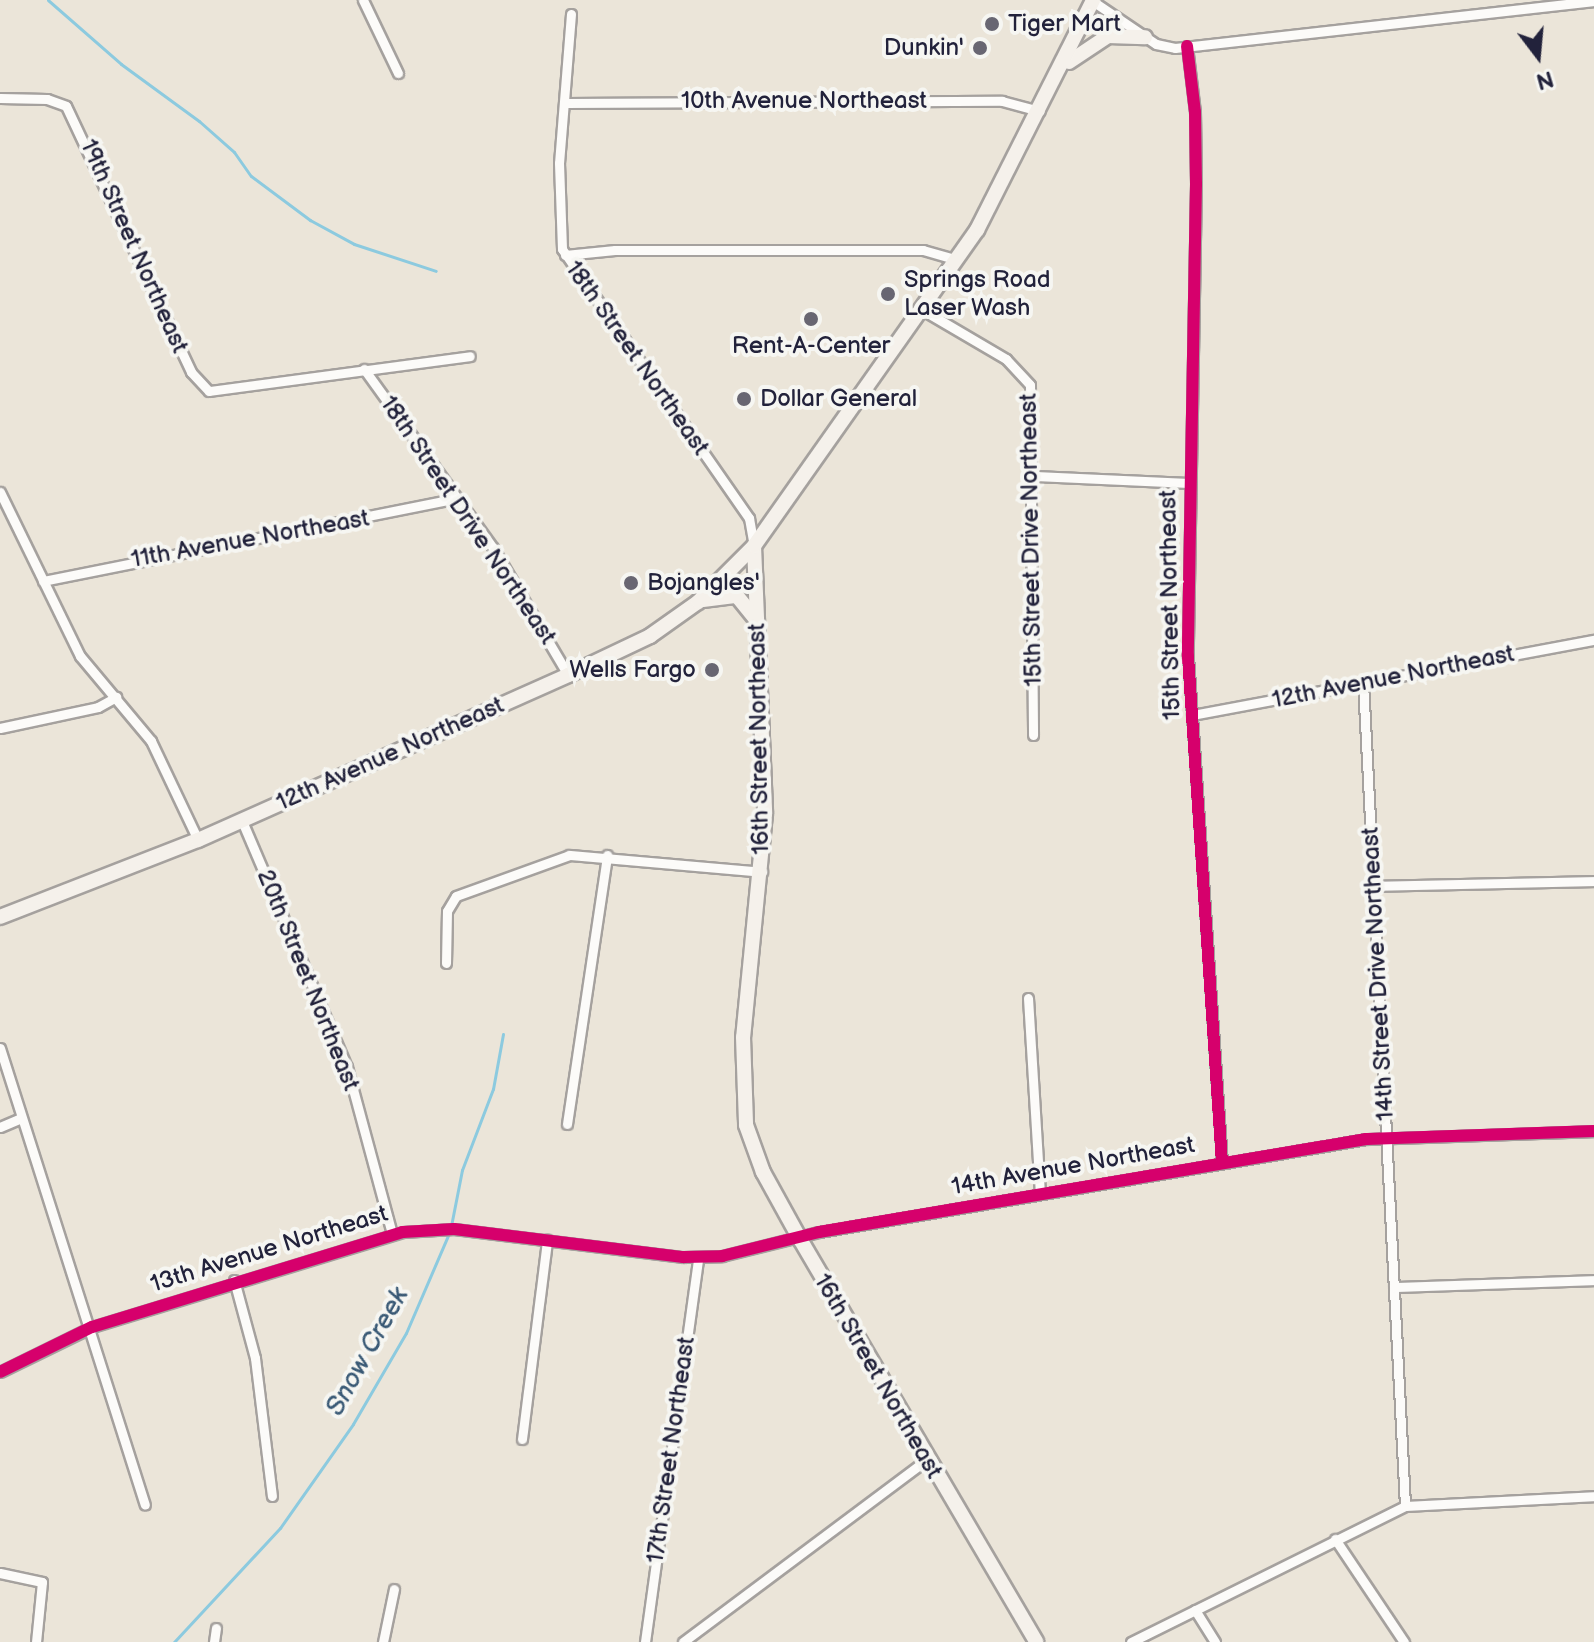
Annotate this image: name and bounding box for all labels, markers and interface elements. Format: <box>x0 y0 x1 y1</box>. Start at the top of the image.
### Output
place label: Tiger Mart <box>1008 10 1121 38</box>
marker: Tiger Mart <box>983 15 1001 33</box>
north arrow <box>1498 16 1578 96</box>
place label: Dunkin' <box>884 34 964 62</box>
marker: Dunkin' <box>971 39 989 57</box>
text: N <box>1533 64 1556 95</box>
street label: 10th Avenue Northeast <box>681 87 927 115</box>
street label: 19th Street Northeast <box>74 135 194 357</box>
street label: 18th Street Northeast <box>559 255 715 461</box>
place label: Springs Road Laser Wash <box>904 266 1050 322</box>
marker: Springs Road Laser Wash <box>879 285 897 303</box>
marker: Rent-A-Center <box>802 310 820 328</box>
place label: Rent-A-Center <box>732 332 890 360</box>
place label: Dollar General <box>760 385 917 413</box>
street label: 18th Street Drive Northeast <box>374 390 562 650</box>
marker: Dollar General <box>735 390 753 408</box>
street label: 15th Street Drive Northeast <box>1014 393 1048 687</box>
street label: 15th Street Northeast <box>1154 489 1186 721</box>
street label: 11th Avenue Northeast <box>129 504 371 574</box>
place label: Bojangles' <box>647 569 760 597</box>
marker: Bojangles' <box>622 574 640 592</box>
street label: 16th Street Northeast <box>743 623 775 855</box>
street label: 12th Avenue Northeast <box>1270 639 1516 715</box>
place label: Wells Fargo <box>569 656 696 684</box>
marker: Wells Fargo <box>703 661 721 679</box>
street label: 12th Avenue Northeast <box>272 691 508 817</box>
street label: 14th Street Drive Northeast <box>1356 826 1400 1122</box>
street label: 20th Street Northeast <box>250 865 366 1095</box>
street label: 14th Avenue Northeast <box>949 1130 1197 1202</box>
street label: 13th Avenue Northeast <box>147 1199 391 1299</box>
street label: 16th Street Northeast <box>808 1268 948 1484</box>
water label: Snow Creek <box>320 1283 416 1421</box>
street label: 17th Street Northeast <box>641 1335 701 1565</box>

